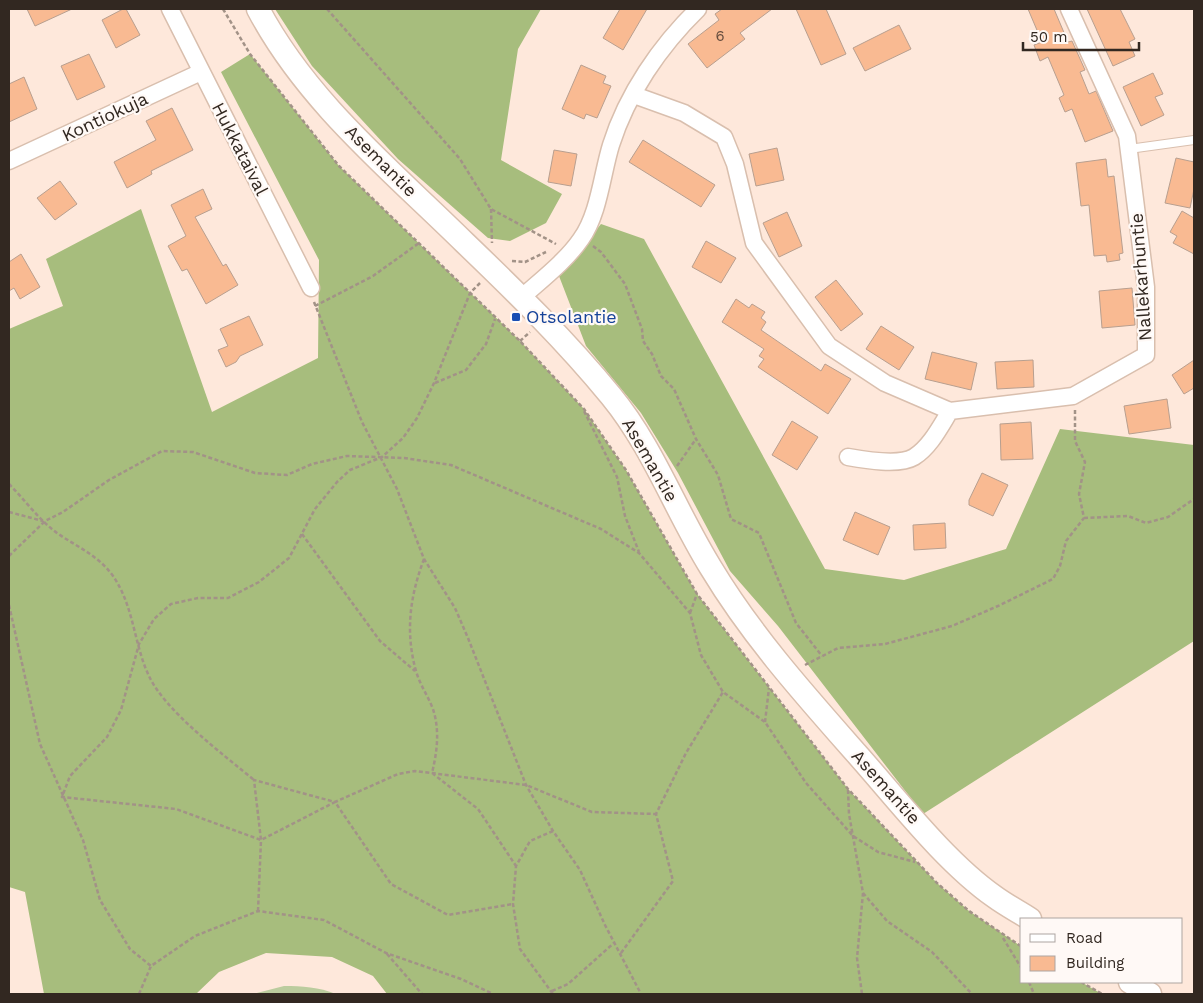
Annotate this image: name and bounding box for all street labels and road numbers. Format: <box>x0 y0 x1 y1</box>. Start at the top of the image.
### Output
street label: Kontiokuja <box>59 88 151 146</box>
street label: Hukkataival <box>208 99 273 199</box>
street label: Asemantie <box>341 120 422 201</box>
street label: Nallekarhuntie <box>1126 212 1155 342</box>
street label: Asemantie <box>618 414 683 505</box>
street label: Asemantie <box>848 745 925 828</box>

